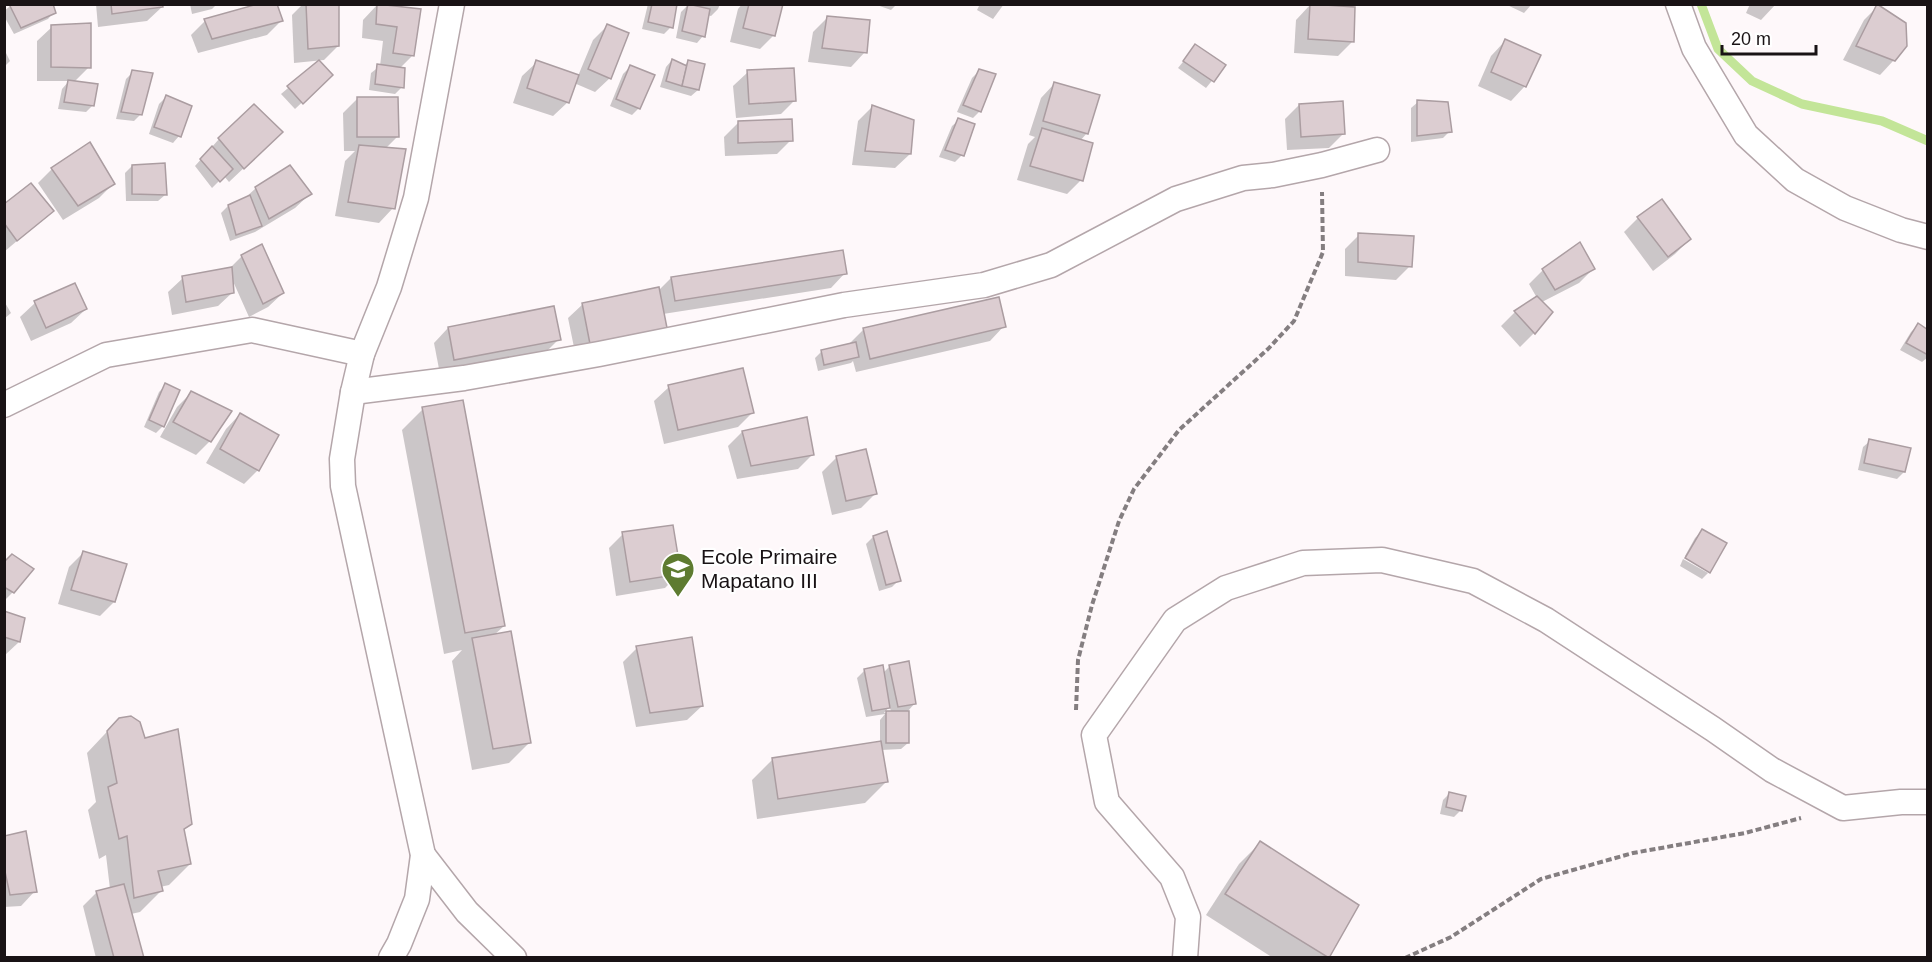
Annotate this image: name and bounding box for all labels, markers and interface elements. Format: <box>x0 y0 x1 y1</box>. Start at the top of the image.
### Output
scale bar <box>1722 18 1816 56</box>
text: 20 m <box>1731 29 1771 49</box>
place label: Ecole Primaire Mapatano III <box>701 545 838 592</box>
school or university icon: Ecole Primaire Mapatano III <box>660 551 696 598</box>

